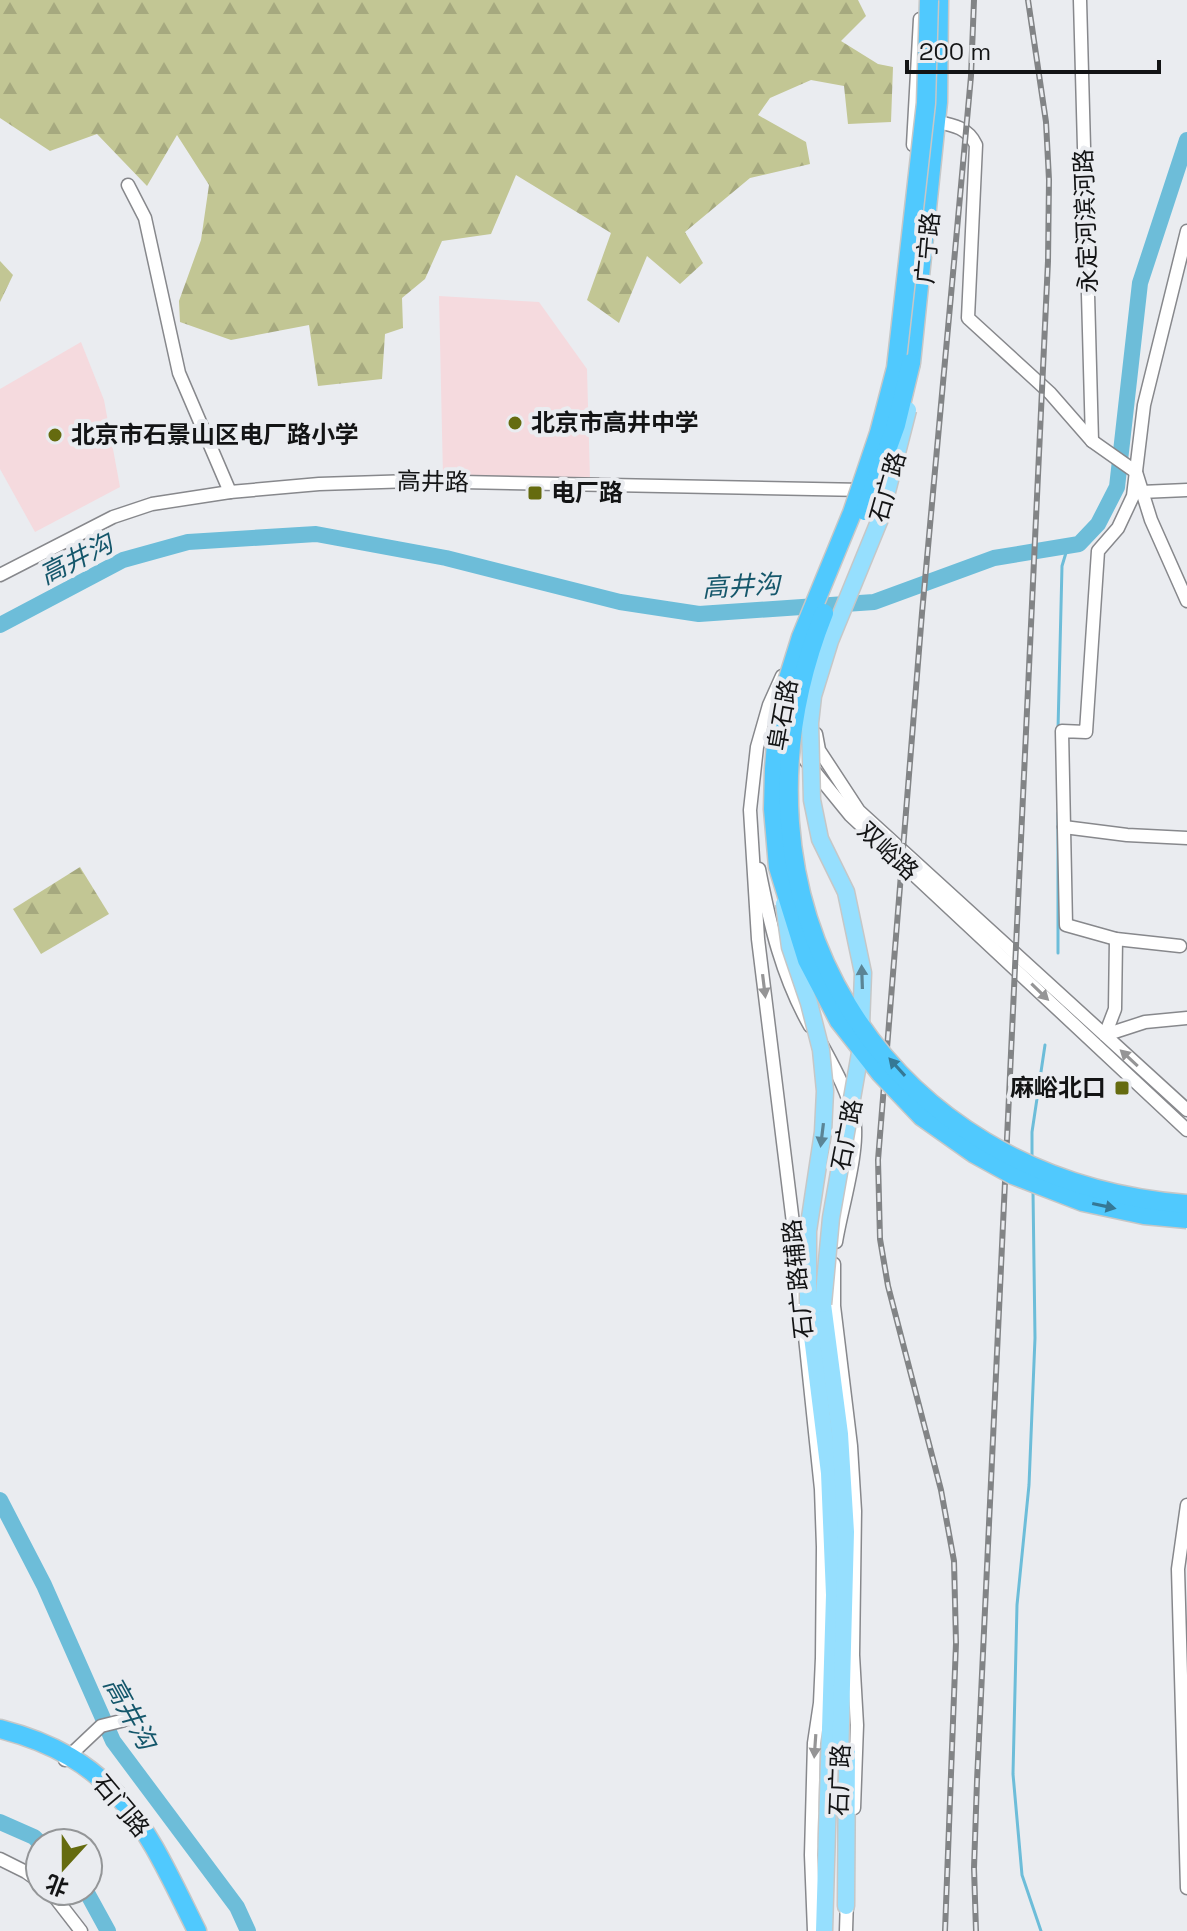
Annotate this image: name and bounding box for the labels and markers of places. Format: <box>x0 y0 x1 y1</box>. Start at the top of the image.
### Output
place label: 北京市高井中学 <box>531 407 699 438</box>
marker: 北京市高井中学 <box>506 414 524 432</box>
place label: 北京市石景山区电厂路小学 <box>71 419 359 450</box>
marker: 北京市石景山区电厂路小学 <box>46 426 64 444</box>
place label: 电厂路 <box>551 477 623 508</box>
marker: 电厂路 <box>526 484 544 502</box>
place label: 麻峪北口 <box>1010 1072 1106 1103</box>
marker: 麻峪北口 <box>1113 1079 1131 1097</box>

